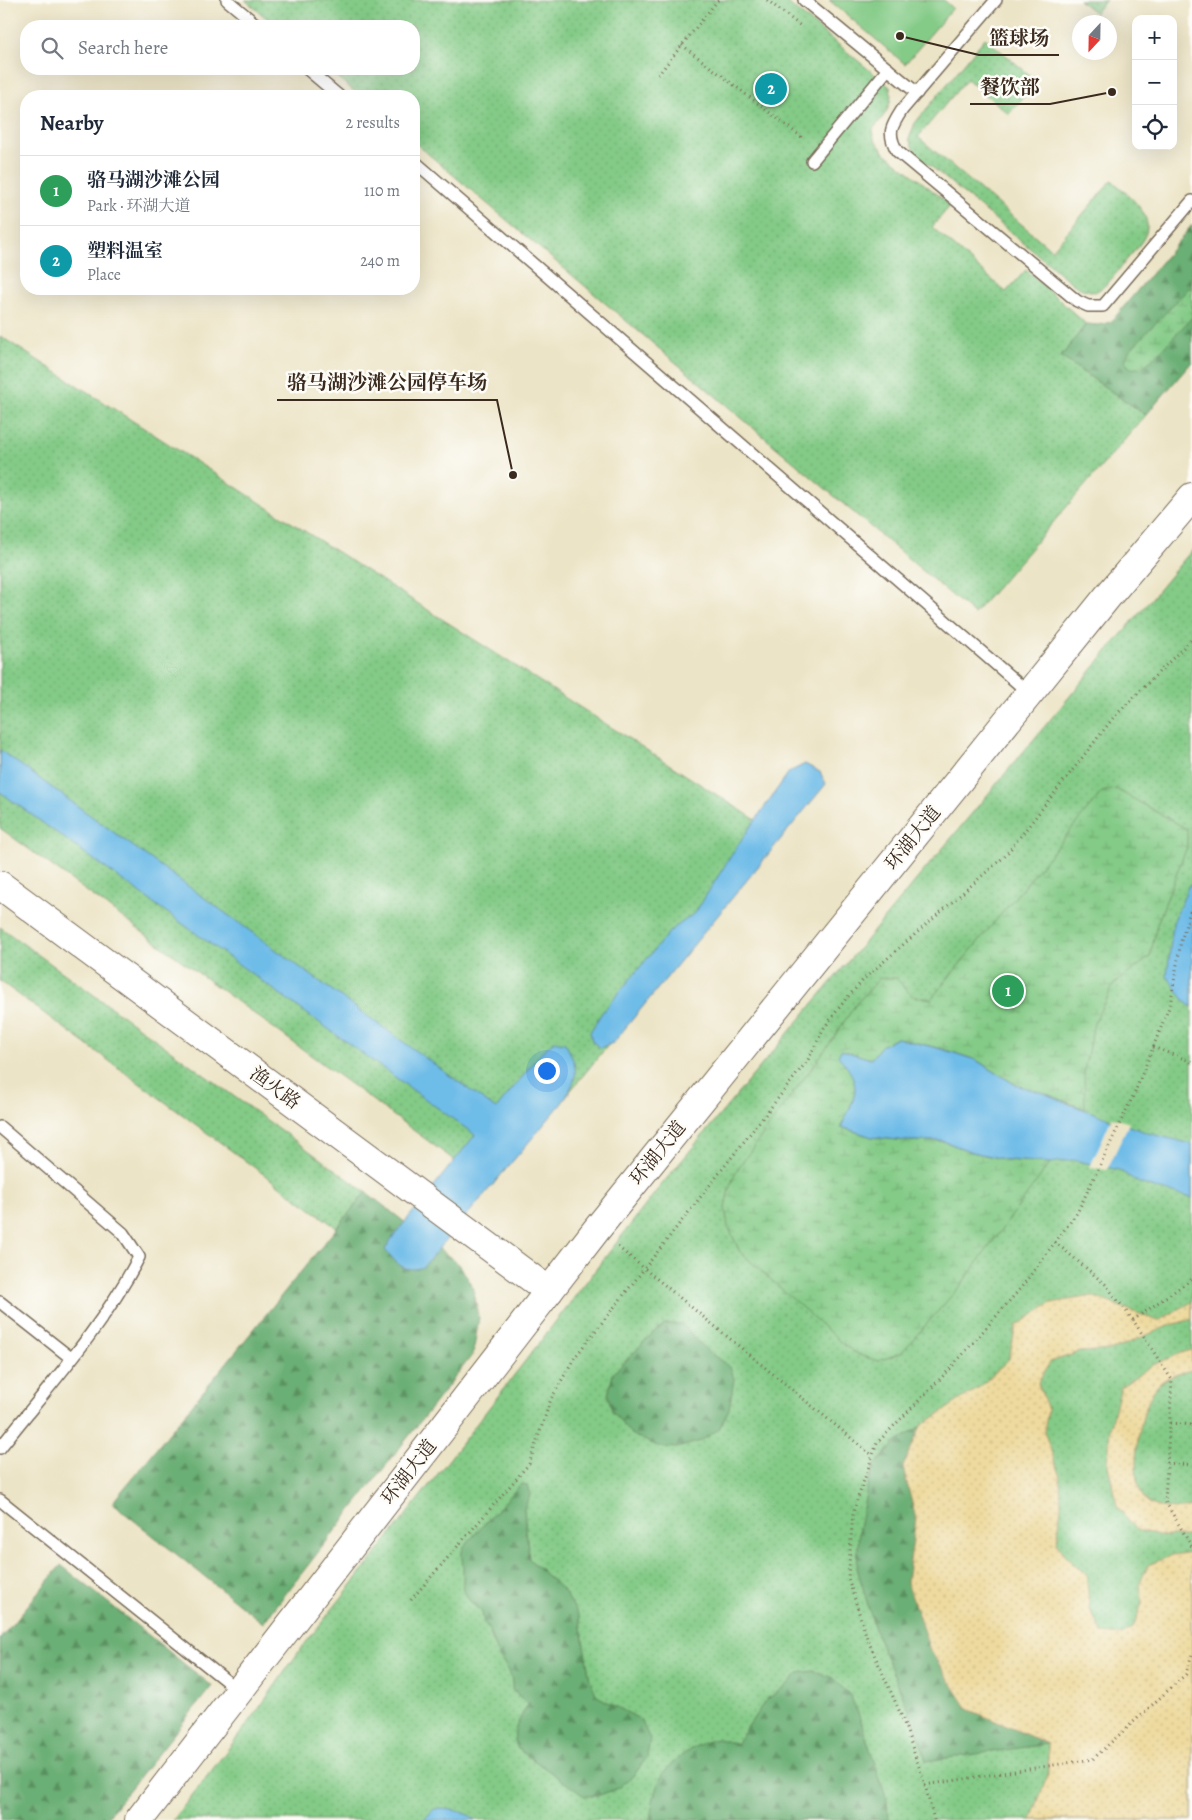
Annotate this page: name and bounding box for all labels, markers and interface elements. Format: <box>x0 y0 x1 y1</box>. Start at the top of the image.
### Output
north arrow <box>1072 15 1117 60</box>
map controls <box>1132 15 1177 150</box>
button: + <box>1132 15 1177 60</box>
search box <box>20 20 420 75</box>
callout: 篮球场 <box>979 20 1059 55</box>
text: 篮球场 <box>989 25 1049 52</box>
icon: search <box>38 34 66 62</box>
text: Search here <box>78 35 168 61</box>
button: − <box>1132 60 1177 105</box>
callout: 餐饮部 <box>970 69 1050 104</box>
pin: 2 <box>755 70 787 108</box>
text: 餐饮部 <box>980 74 1040 101</box>
button: locate <box>1132 105 1177 150</box>
text: Nearby <box>40 109 103 137</box>
text: 2 results <box>345 112 400 134</box>
text: 骆马湖沙滩公园 <box>87 167 220 193</box>
text: 1 <box>53 180 59 202</box>
text: 110 m <box>364 180 400 202</box>
text: Park · 环湖大道 <box>87 195 191 217</box>
text: 塑料温室 <box>87 238 163 264</box>
text: 2 <box>52 250 60 272</box>
text: 240 m <box>360 250 400 272</box>
text: Place <box>87 264 121 286</box>
callout: 骆马湖沙滩公园停车场 <box>277 365 497 400</box>
text: 骆马湖沙滩公园停车场 <box>287 369 487 396</box>
street label: 环湖大道 <box>879 800 947 876</box>
pin: 1 <box>992 972 1024 1010</box>
your location <box>534 1058 560 1084</box>
street label: 渔火路 <box>244 1061 306 1115</box>
street label: 环湖大道 <box>624 1115 692 1191</box>
street label: 环湖大道 <box>375 1434 443 1510</box>

